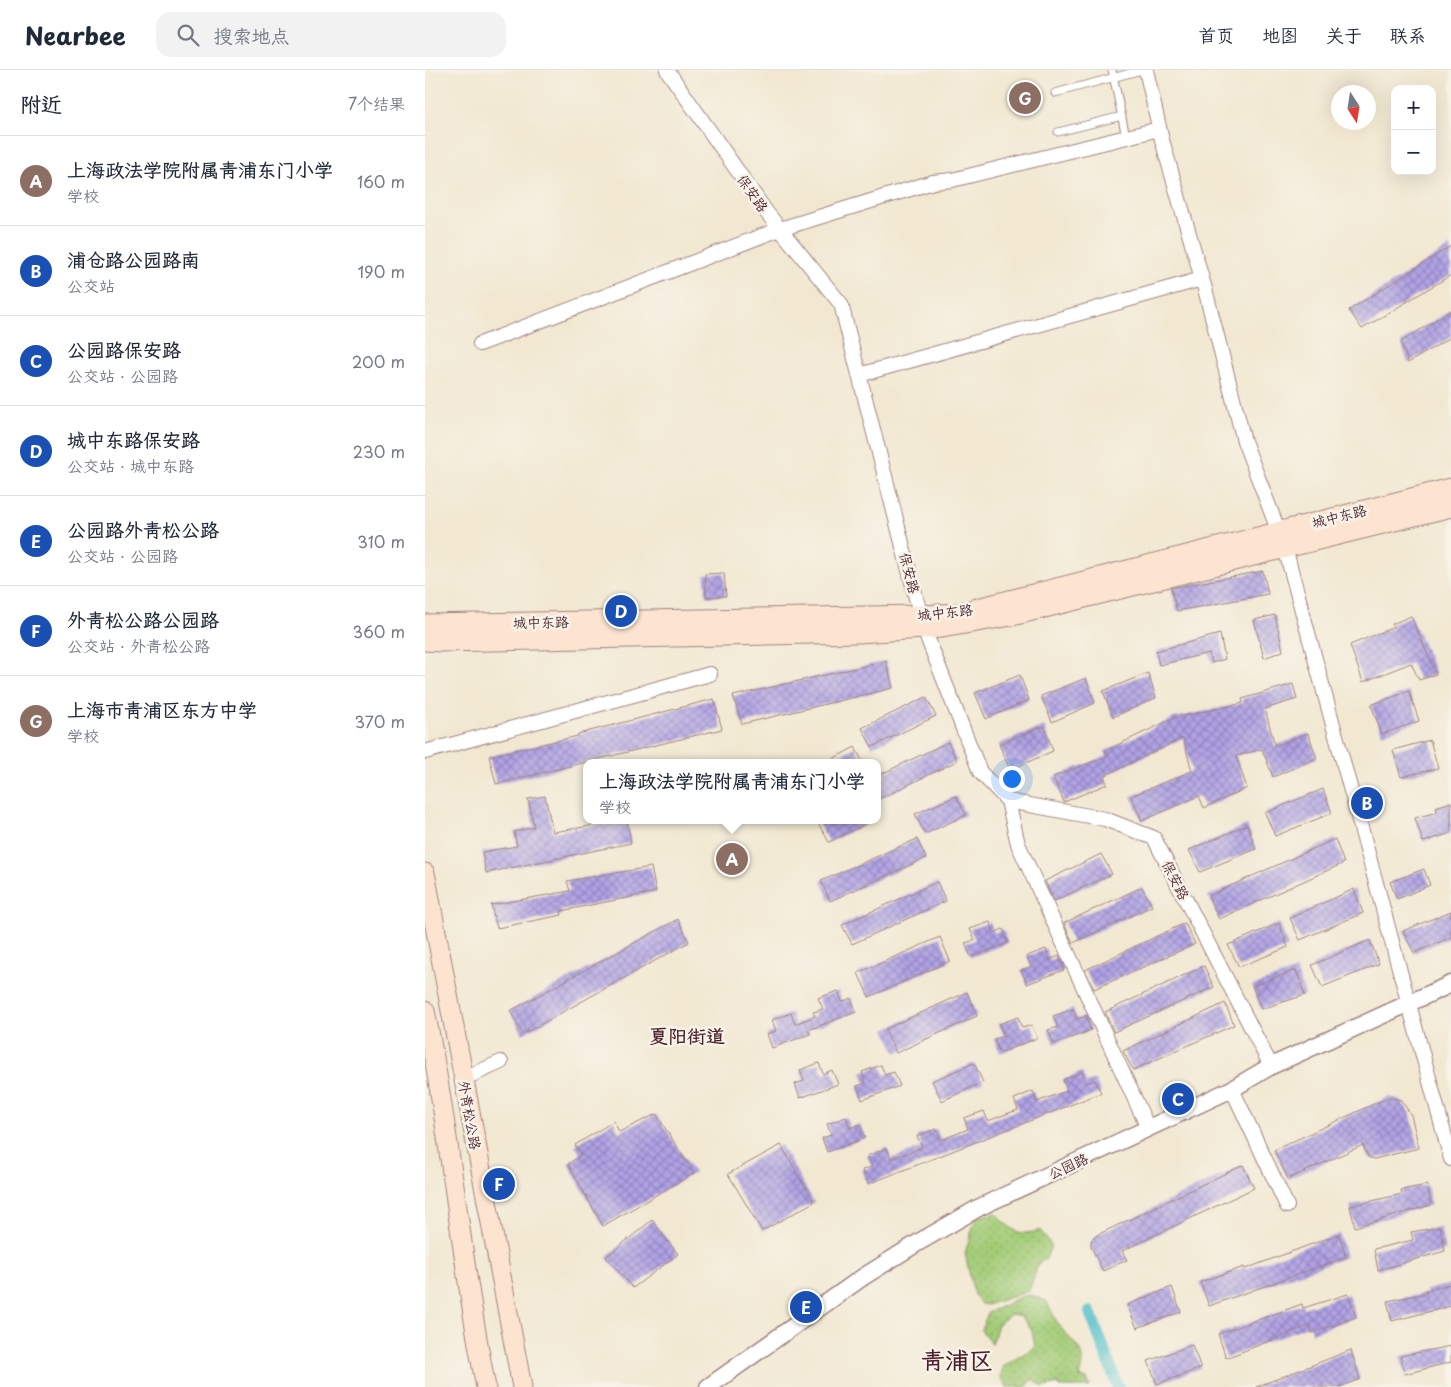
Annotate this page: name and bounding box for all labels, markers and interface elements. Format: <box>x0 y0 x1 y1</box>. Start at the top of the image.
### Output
search box <box>156 12 506 57</box>
text: Nearbee <box>25 17 126 53</box>
icon: search <box>174 21 202 49</box>
text: 搜索地点 <box>214 21 290 49</box>
text: 首页 <box>1198 21 1234 48</box>
text: 地图 <box>1262 21 1298 48</box>
text: 关于 <box>1326 21 1362 48</box>
text: 联系 <box>1390 21 1426 48</box>
pin: G <box>1009 79 1041 117</box>
north arrow <box>1331 85 1376 130</box>
map controls <box>1391 85 1436 175</box>
button: + <box>1391 85 1436 130</box>
text: 附近 <box>20 87 62 119</box>
text: 7个结果 <box>348 91 405 115</box>
button: − <box>1391 130 1436 175</box>
text: 上海政法学院附属青浦东门小学 <box>67 155 333 183</box>
text: A <box>30 169 42 193</box>
text: 160 m <box>357 169 405 193</box>
street label: 保安路 <box>732 170 774 216</box>
text: 学校 <box>67 183 99 207</box>
text: 浦仓路公园路南 <box>67 245 200 273</box>
text: B <box>31 259 41 283</box>
text: 190 m <box>357 259 405 283</box>
text: 公交站 <box>67 273 115 297</box>
text: 公园路保安路 <box>67 335 181 363</box>
text: C <box>30 349 42 373</box>
text: 200 m <box>352 349 405 373</box>
text: 公交站 · 公园路 <box>67 363 178 387</box>
text: 城中东路保安路 <box>67 425 200 453</box>
text: D <box>30 439 42 463</box>
text: 230 m <box>353 439 405 463</box>
text: 公交站 · 城中东路 <box>67 453 194 477</box>
street label: 城中东路 <box>1309 499 1369 533</box>
text: 公园路外青松公路 <box>67 515 219 543</box>
text: E <box>31 529 41 553</box>
text: 310 m <box>357 529 405 553</box>
text: 公交站 · 公园路 <box>67 543 178 567</box>
street label: 保安路 <box>895 550 925 596</box>
pin: D <box>605 592 637 630</box>
street label: 城中东路 <box>916 599 974 625</box>
text: 外青松公路公园路 <box>67 605 219 633</box>
street label: 城中东路 <box>513 611 569 633</box>
text: F <box>31 619 41 643</box>
text: 360 m <box>353 619 405 643</box>
text: 公交站 · 外青松公路 <box>67 633 210 657</box>
text: 上海市青浦区东方中学 <box>67 695 257 723</box>
text: G <box>29 709 43 733</box>
text: 370 m <box>355 709 405 733</box>
text: 学校 <box>67 723 99 747</box>
popup <box>583 759 881 824</box>
text: 上海政法学院附属青浦东门小学 <box>599 766 865 794</box>
your location <box>999 766 1025 792</box>
pin: B <box>1351 784 1383 822</box>
text: 学校 <box>599 794 631 818</box>
pin: A <box>716 840 748 878</box>
street label: 保安路 <box>1157 857 1195 903</box>
district label: 夏阳街道 <box>649 1021 725 1049</box>
street label: 外青松公路 <box>454 1079 486 1151</box>
pin: C <box>1162 1080 1194 1118</box>
street label: 公园路 <box>1045 1148 1091 1184</box>
pin: F <box>483 1165 515 1203</box>
pin: E <box>790 1288 822 1326</box>
district label: 青浦区 <box>921 1341 993 1377</box>

